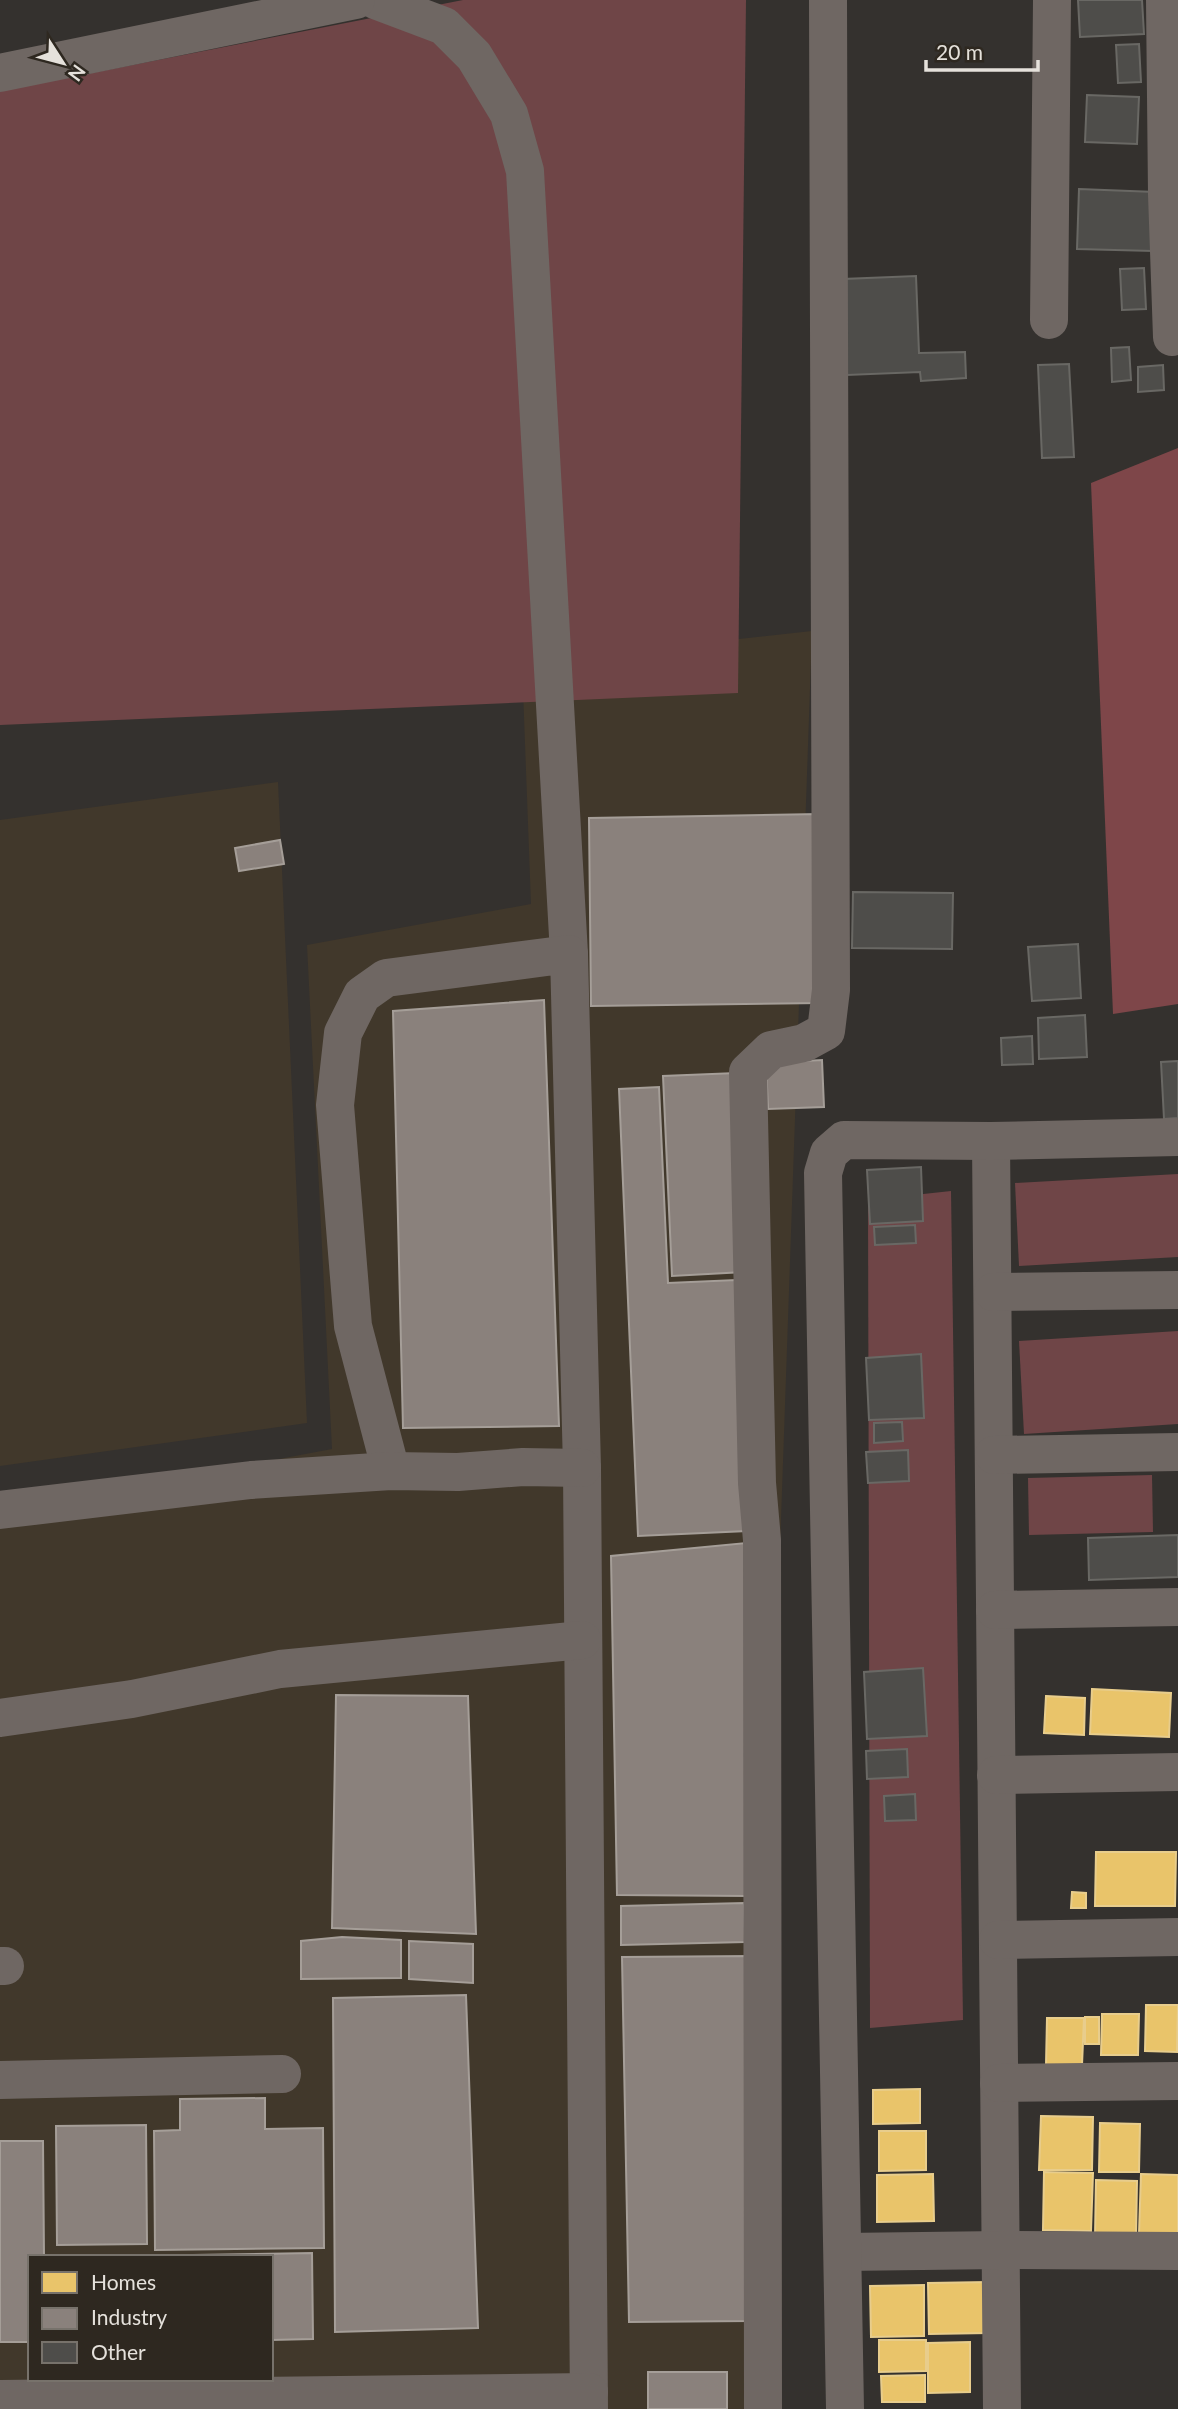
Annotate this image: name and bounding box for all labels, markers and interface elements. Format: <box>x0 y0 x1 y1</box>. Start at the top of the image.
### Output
north arrow <box>28 28 98 98</box>
scale bar <box>926 28 1038 72</box>
text: 20 m <box>936 39 983 64</box>
text: N <box>64 61 91 86</box>
legend <box>28 2255 273 2381</box>
text: Homes <box>91 2269 156 2294</box>
text: Industry <box>91 2304 167 2329</box>
text: Other <box>91 2339 146 2364</box>

